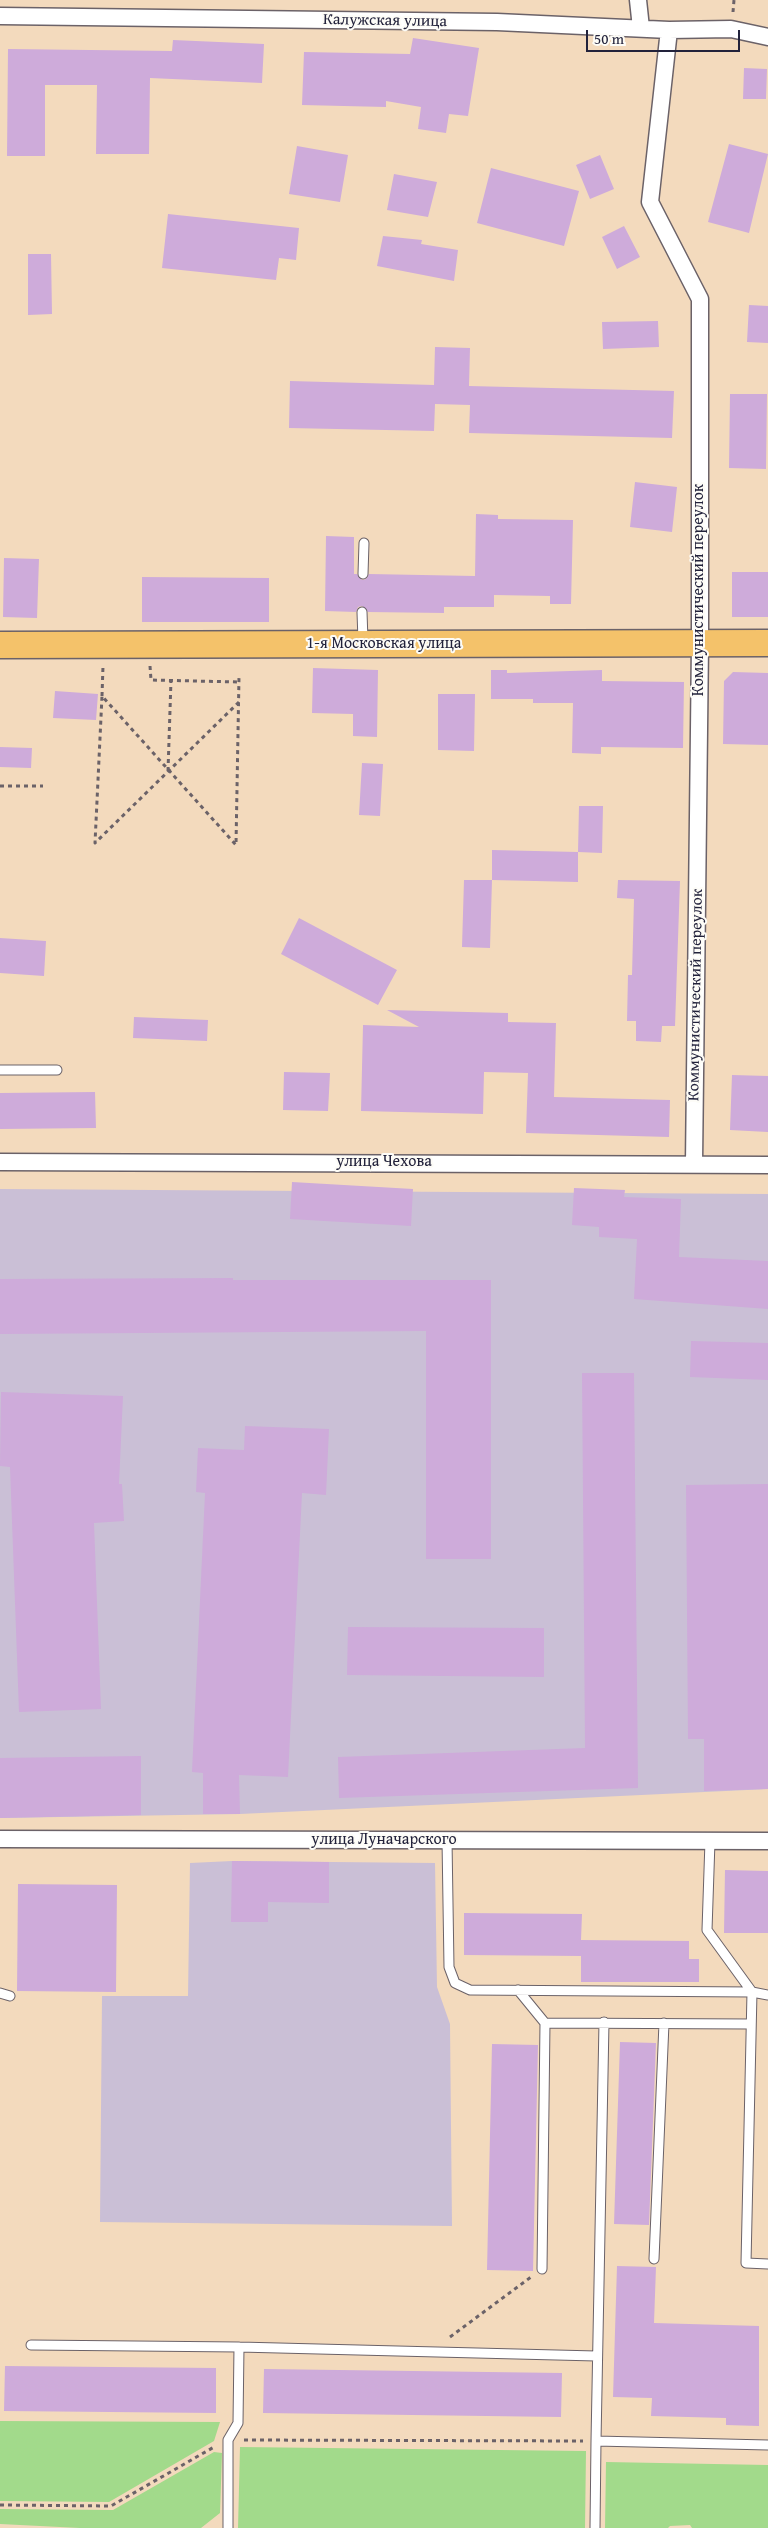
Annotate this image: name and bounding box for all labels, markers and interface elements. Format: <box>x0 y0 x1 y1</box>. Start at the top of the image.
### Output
street label: Калужская улица <box>323 10 447 32</box>
scale bar <box>588 20 742 52</box>
text: 50 m <box>594 28 624 49</box>
street label: Коммунистический переулок <box>689 484 709 696</box>
street label: 1-я Московская улица <box>307 634 461 654</box>
street label: Коммунистический переулок <box>685 889 707 1101</box>
street label: улица Чехова <box>336 1152 432 1172</box>
street label: улица Луначарского <box>311 1830 457 1850</box>

